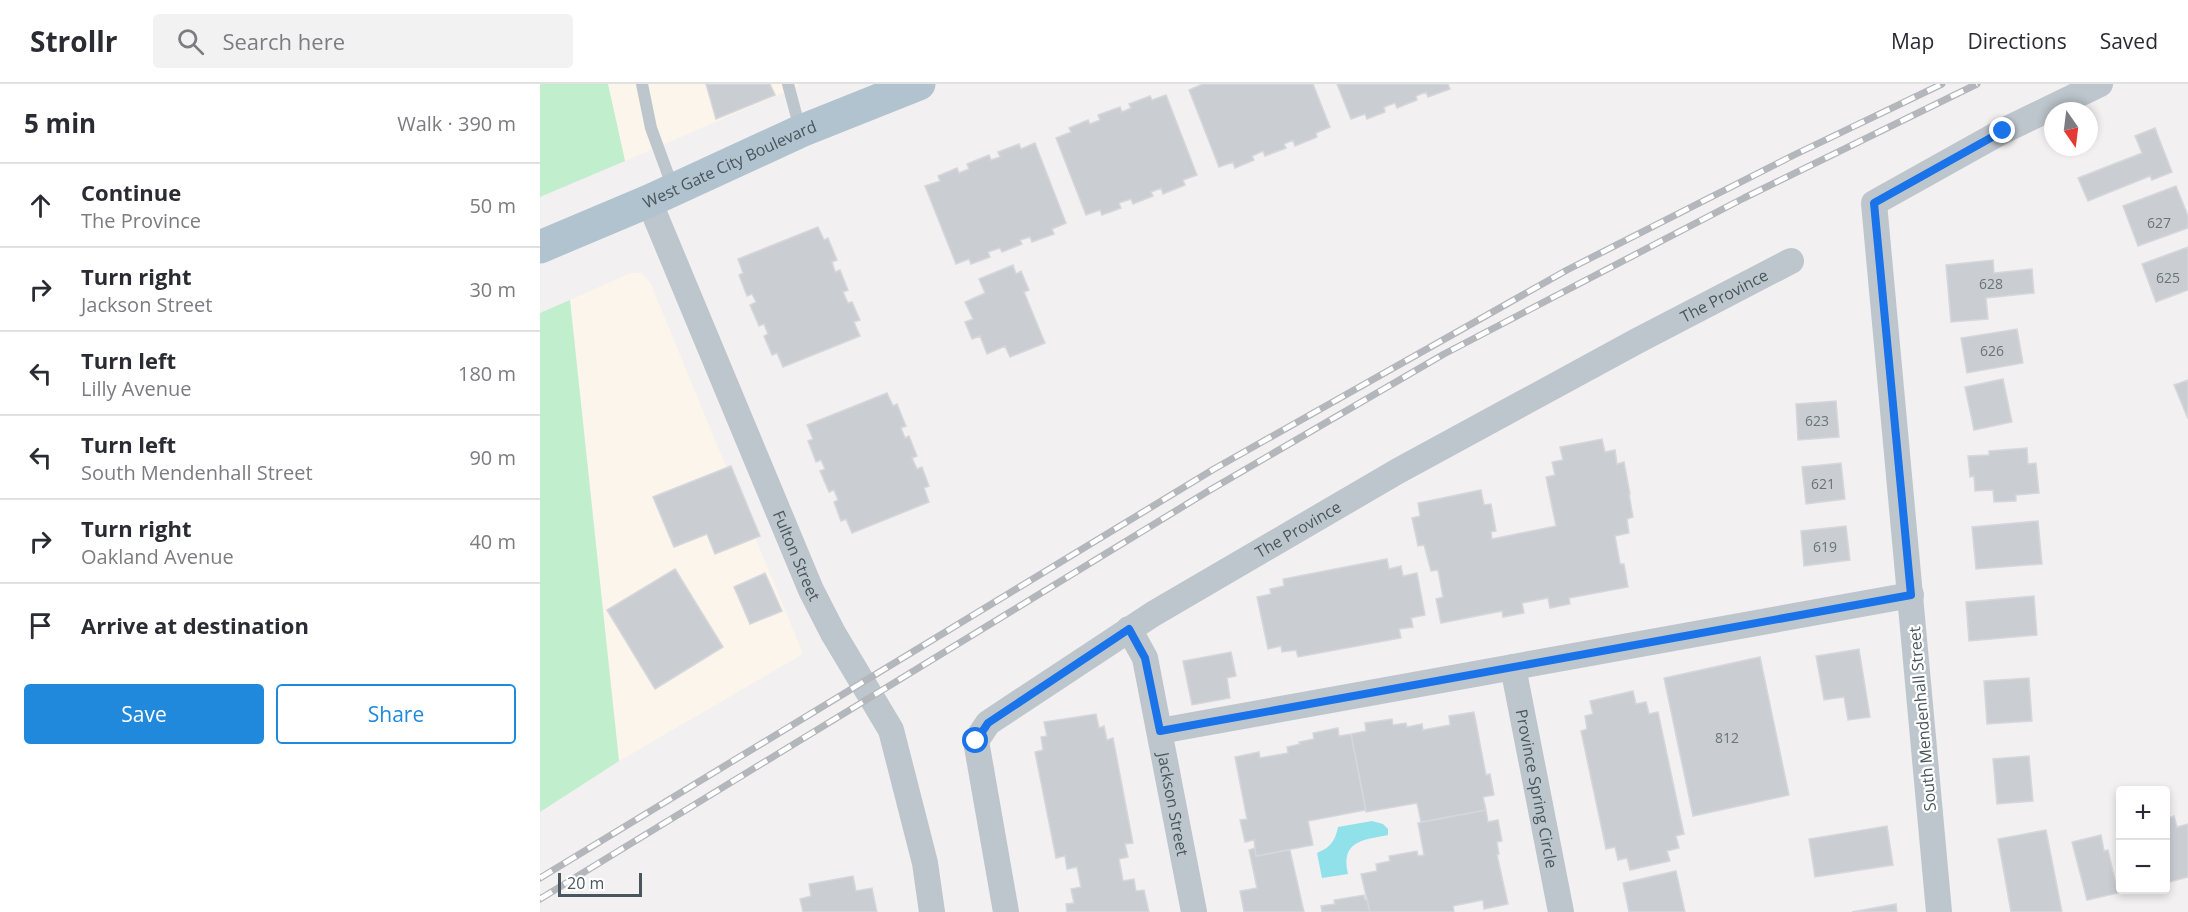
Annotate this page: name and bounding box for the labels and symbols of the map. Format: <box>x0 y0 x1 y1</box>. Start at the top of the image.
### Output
north arrow <box>2044 102 2098 156</box>
street label: West Gate City Boulevard <box>639 115 820 213</box>
route end <box>1989 117 2015 143</box>
house number: 627 <box>2147 213 2171 232</box>
street label: The Province <box>1676 264 1772 328</box>
house number: 625 <box>2156 268 2180 287</box>
house number: 628 <box>1979 274 2003 293</box>
house number: 626 <box>1980 341 2004 360</box>
house number: 623 <box>1805 411 1829 430</box>
house number: 621 <box>1811 474 1835 493</box>
street label: The Province <box>1251 496 1345 563</box>
street label: Fulton Street <box>768 507 826 605</box>
house number: 619 <box>1813 537 1837 556</box>
street label: South Mendenhall Street <box>1903 625 1941 812</box>
street label: Province Spring Circle <box>1511 707 1563 870</box>
route start <box>962 727 988 753</box>
house number: 812 <box>1715 728 1739 747</box>
street label: Jackson Street <box>1152 748 1194 858</box>
scale bar <box>558 870 642 898</box>

